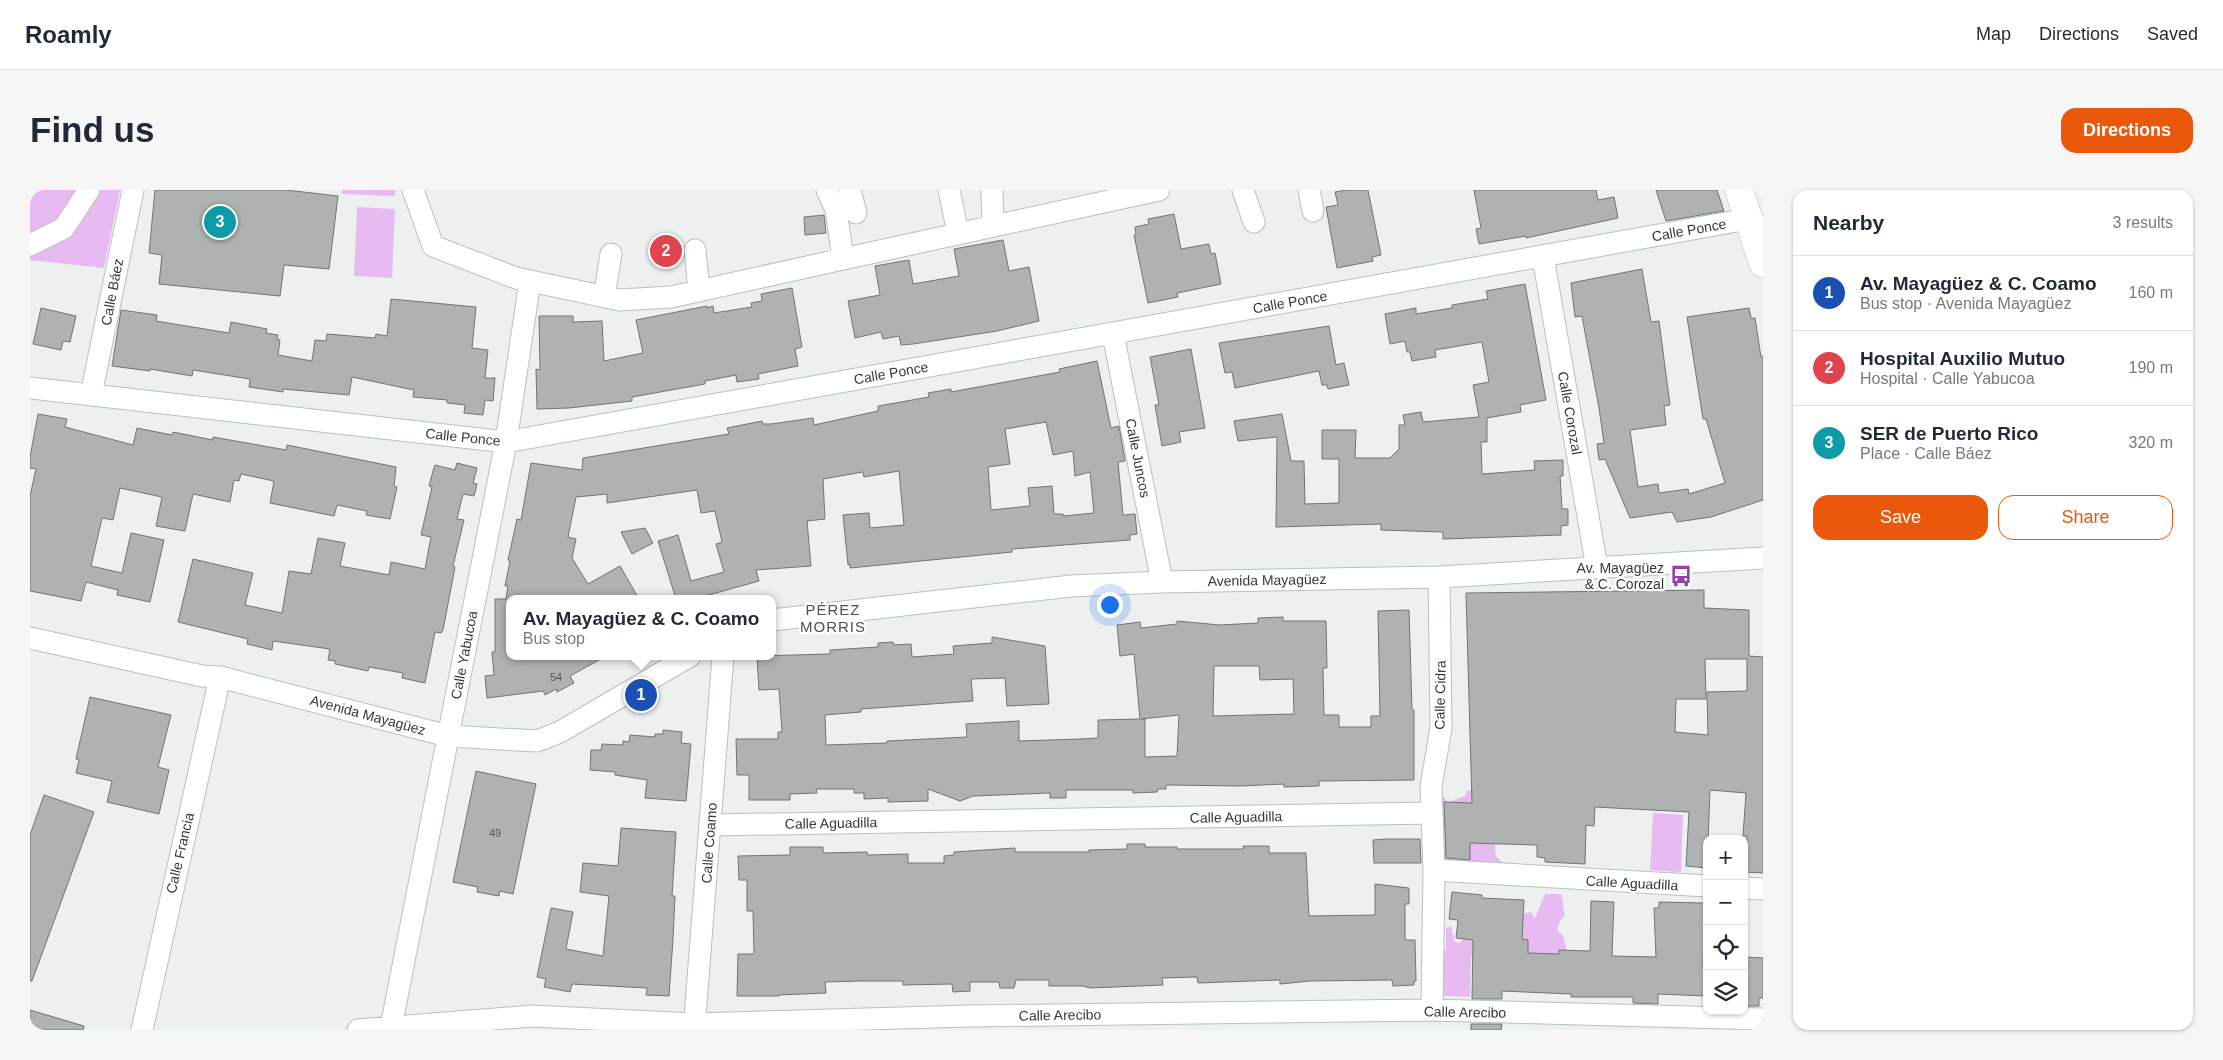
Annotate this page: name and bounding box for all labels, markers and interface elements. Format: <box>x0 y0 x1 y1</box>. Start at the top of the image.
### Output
text: Roamly <box>25 21 112 48</box>
text: Map <box>1976 24 2011 44</box>
text: Directions <box>2039 24 2119 44</box>
text: Saved <box>2147 24 2198 44</box>
button: Directions <box>2061 108 2193 153</box>
text: Find us <box>30 110 154 149</box>
pin: 3 <box>204 203 236 241</box>
text: Nearby <box>1813 211 1884 234</box>
text: 3 results <box>2113 214 2173 231</box>
street label: Calle Ponce <box>1650 216 1728 244</box>
pin: 2 <box>650 232 682 270</box>
street label: Calle Báez <box>98 257 126 327</box>
text: Av. Mayagüez & C. Coamo <box>1860 273 2097 294</box>
text: 1 <box>1825 284 1833 301</box>
text: 160 m <box>2129 284 2173 301</box>
street label: Calle Ponce <box>1251 288 1329 316</box>
text: Bus stop · Avenida Mayagüez <box>1860 295 2071 312</box>
text: Hospital Auxilio Mutuo <box>1860 348 2065 369</box>
street label: Calle Ponce <box>852 359 930 387</box>
text: 2 <box>1825 359 1833 376</box>
text: 190 m <box>2129 359 2173 376</box>
street label: Calle Corozal <box>1555 370 1585 456</box>
text: Hospital · Calle Yabucoa <box>1860 370 2035 387</box>
street label: Calle Juncos <box>1122 417 1154 499</box>
text: SER de Puerto Rico <box>1860 423 2038 444</box>
street label: Calle Ponce <box>425 425 502 449</box>
text: 3 <box>1825 434 1833 451</box>
text: 320 m <box>2129 434 2173 451</box>
text: Place · Calle Báez <box>1860 445 1992 462</box>
button: Save <box>1813 495 1988 540</box>
button: Share <box>1998 495 2173 540</box>
place label: Av. Mayagüez & C. Corozal <box>1577 560 1664 592</box>
bus stop icon: Av. Mayagüez & C. Corozal <box>1668 563 1694 589</box>
street label: Avenida Mayagüez <box>1207 571 1327 589</box>
your location <box>1097 592 1123 618</box>
popup <box>506 595 776 660</box>
district label: PÉREZ MORRIS <box>800 601 866 635</box>
text: Av. Mayagüez & C. Coamo <box>523 608 759 629</box>
street label: Calle Yabucoa <box>448 609 480 701</box>
text: Bus stop <box>523 630 585 647</box>
street label: Calle Cidra <box>1431 660 1449 730</box>
house number: 54 <box>550 671 562 683</box>
pin: 1 <box>625 676 657 714</box>
street label: Avenida Mayagüez <box>309 692 427 738</box>
street label: Calle Coamo <box>698 802 720 884</box>
street label: Calle Aguadilla <box>1190 808 1283 826</box>
street label: Calle Francia <box>163 811 197 895</box>
street label: Calle Aguadilla <box>785 814 878 832</box>
house number: 49 <box>489 827 501 839</box>
map controls <box>1703 835 1748 1015</box>
button: + <box>1703 835 1748 880</box>
street label: Calle Aguadilla <box>1585 873 1679 893</box>
button: − <box>1703 880 1748 925</box>
button: locate <box>1703 925 1748 970</box>
button: layers <box>1703 970 1748 1015</box>
street label: Calle Arecibo <box>1424 1003 1507 1021</box>
street label: Calle Arecibo <box>1019 1006 1102 1024</box>

